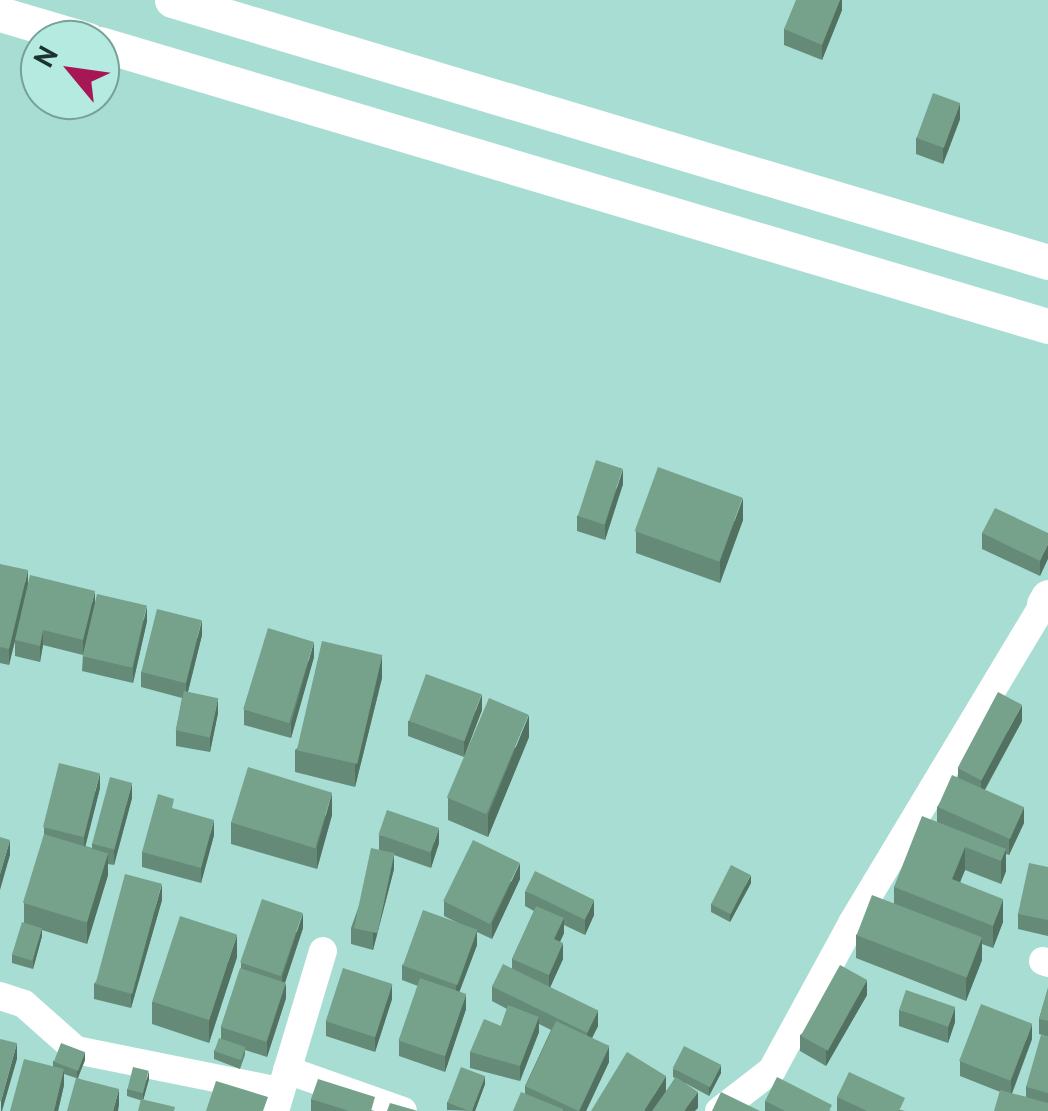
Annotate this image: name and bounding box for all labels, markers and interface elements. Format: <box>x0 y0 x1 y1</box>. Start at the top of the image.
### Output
north arrow <box>20 20 120 120</box>
text: N <box>24 39 66 73</box>

